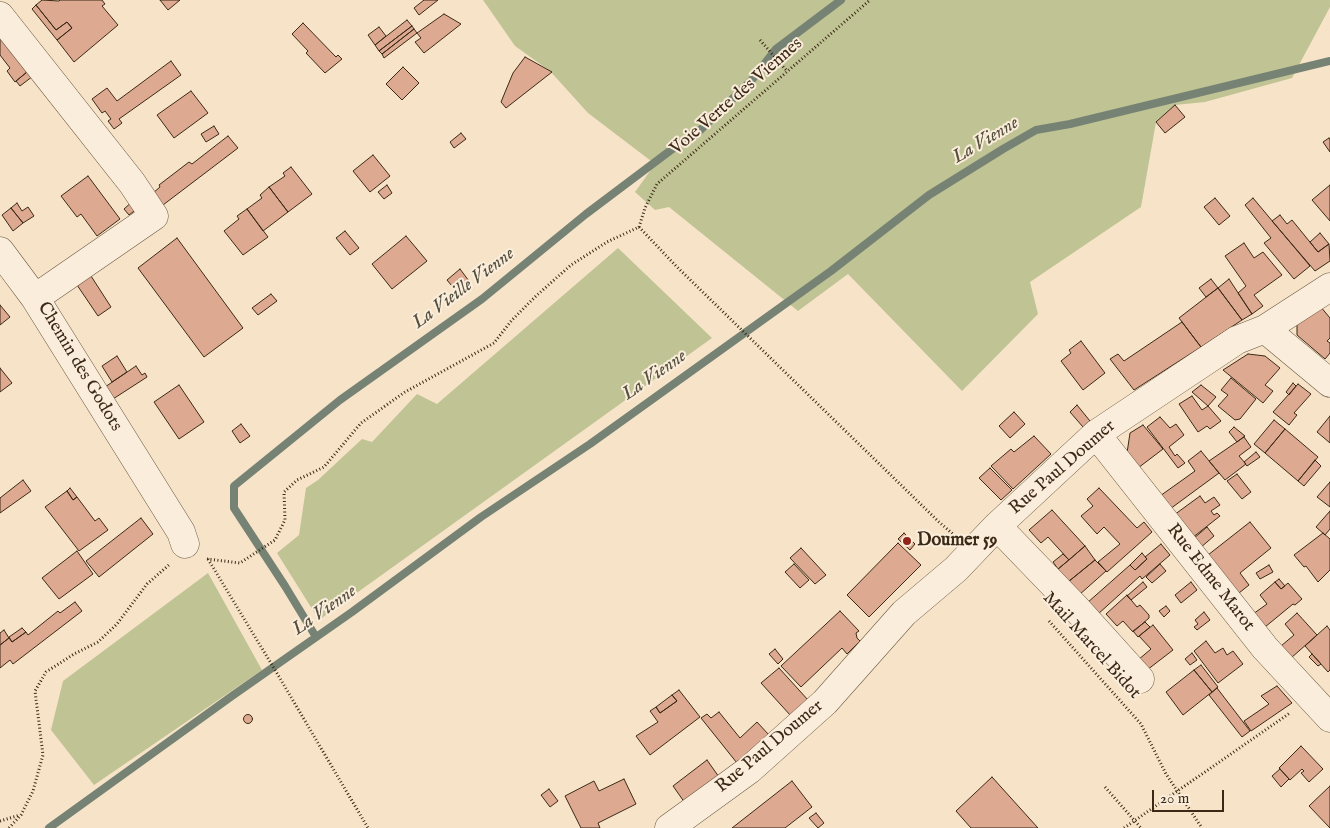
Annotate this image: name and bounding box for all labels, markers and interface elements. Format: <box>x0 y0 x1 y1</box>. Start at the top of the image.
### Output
street label: Voie Verte des Viennes <box>666 34 808 160</box>
water label: La Vienne <box>949 112 1023 170</box>
water label: La Vieille Vienne <box>409 243 519 335</box>
street label: Chemin des Godots <box>32 299 126 435</box>
water label: La Vienne <box>619 346 691 406</box>
street label: Rue Paul Doumer <box>1006 416 1120 520</box>
street label: Rue Edme Marot <box>1161 520 1259 636</box>
place label: Doumer 59 <box>917 530 997 552</box>
marker: Doumer 59 <box>901 535 913 547</box>
water label: La Vienne <box>289 581 361 641</box>
street label: Mail Marcel Bidot <box>1037 588 1145 704</box>
street label: Rue Paul Doumer <box>712 696 828 798</box>
scale bar <box>1155 780 1228 812</box>
text: 20 m <box>1160 789 1189 808</box>

